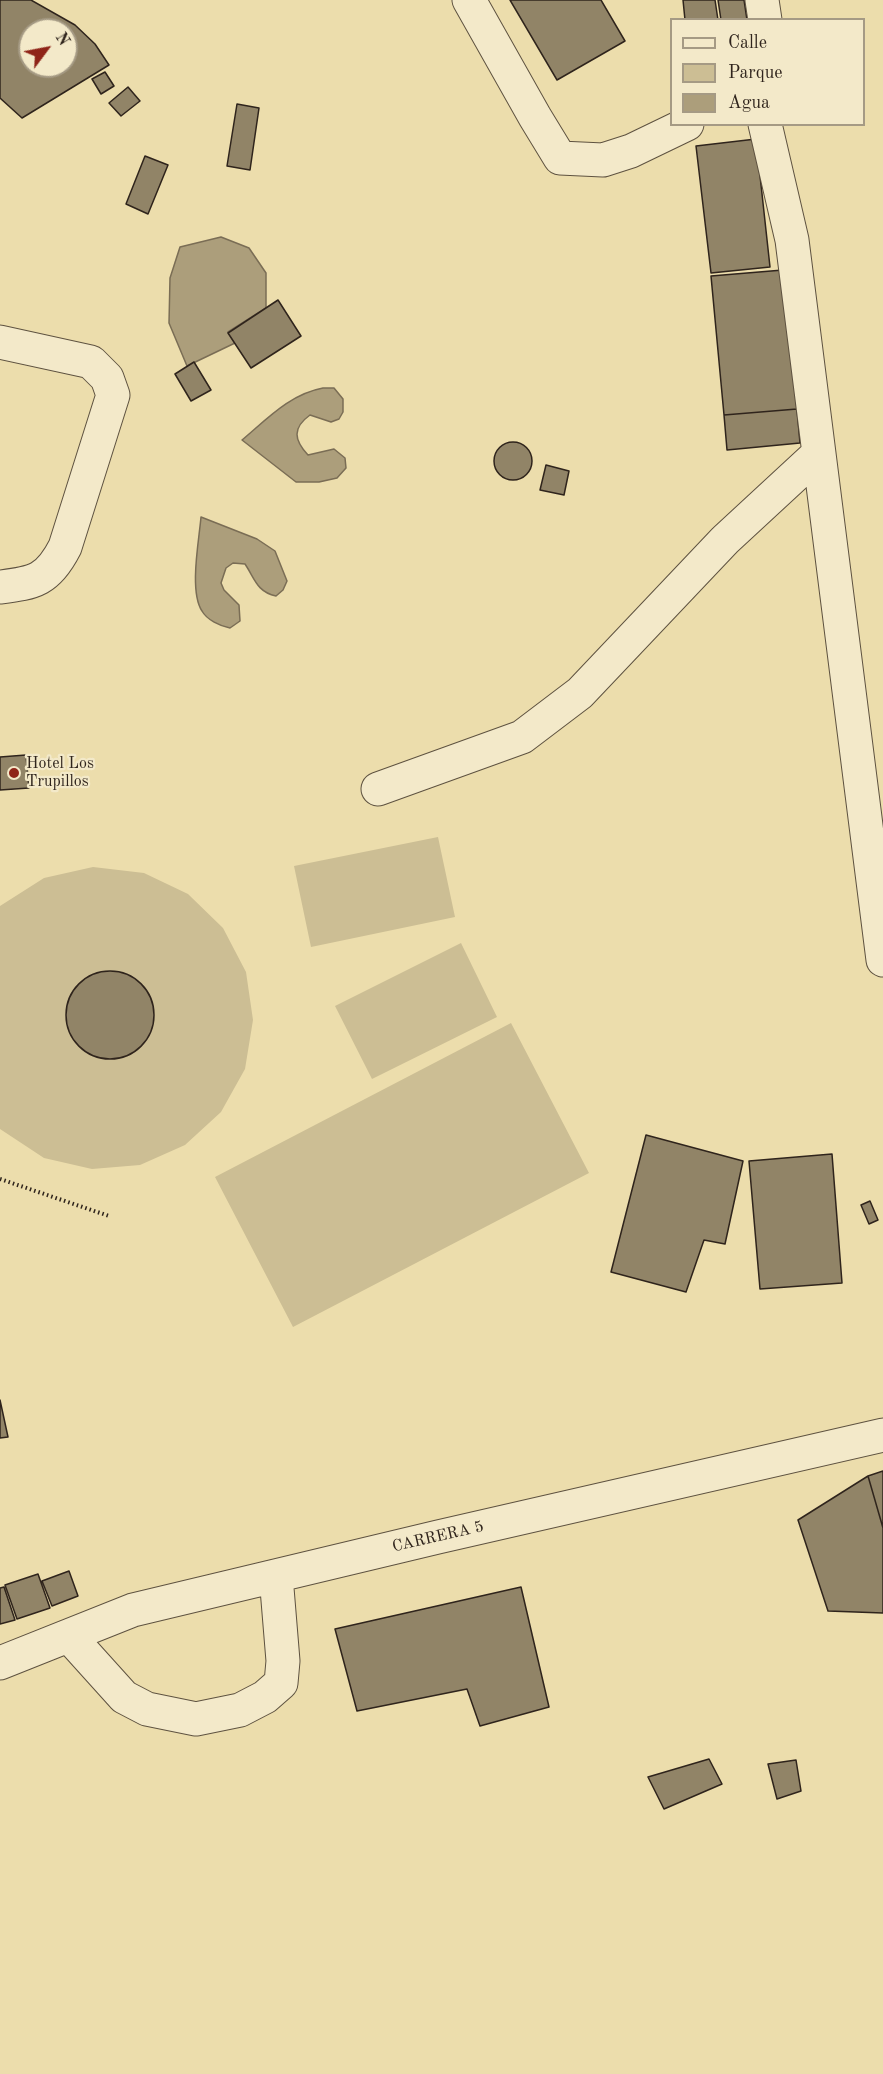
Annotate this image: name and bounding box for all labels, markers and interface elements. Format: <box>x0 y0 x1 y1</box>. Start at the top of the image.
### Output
north arrow <box>18 18 78 78</box>
legend <box>670 18 865 126</box>
text: N <box>52 30 72 49</box>
text: Calle <box>728 34 767 52</box>
text: Parque <box>728 64 783 82</box>
text: Agua <box>728 94 770 112</box>
place label: Hotel Los Trupillos <box>26 754 94 792</box>
marker: Hotel Los Trupillos <box>7 766 21 780</box>
street label: CARRERA 5 <box>390 1517 486 1557</box>

